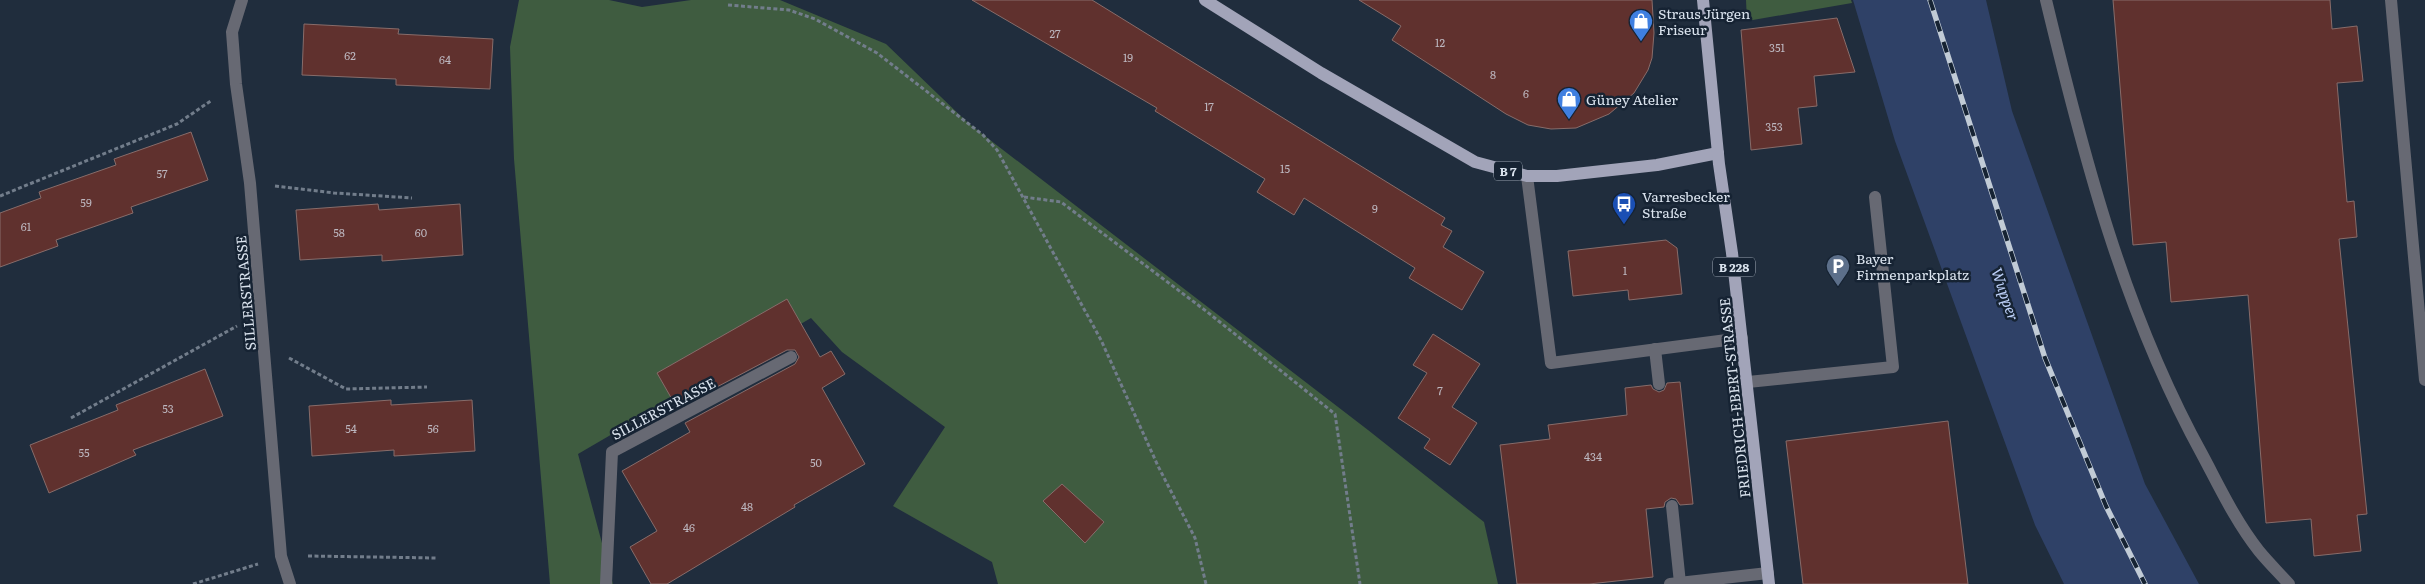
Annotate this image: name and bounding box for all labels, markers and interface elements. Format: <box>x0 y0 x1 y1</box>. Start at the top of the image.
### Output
place label: Straus Jürgen Friseur <box>1658 3 1750 39</box>
shop icon: Straus Jürgen Friseur <box>1628 8 1654 42</box>
house number: 27 <box>1049 25 1061 41</box>
house number: 12 <box>1435 34 1445 50</box>
house number: 351 <box>1769 39 1786 55</box>
house number: 62 <box>344 47 356 63</box>
house number: 19 <box>1123 49 1133 65</box>
house number: 64 <box>439 51 451 67</box>
house number: 8 <box>1490 66 1496 82</box>
house number: 6 <box>1523 85 1529 101</box>
shop icon: Güney Atelier <box>1556 86 1582 120</box>
place label: Güney Atelier <box>1586 89 1678 109</box>
house number: 17 <box>1204 98 1214 114</box>
house number: 353 <box>1765 118 1783 134</box>
house number: 15 <box>1280 160 1290 176</box>
road number: B 7 <box>1494 162 1522 180</box>
house number: 57 <box>156 165 168 181</box>
place label: Varresbecker Straße <box>1642 186 1730 222</box>
bus stop icon: Varresbecker Straße <box>1611 191 1637 225</box>
house number: 59 <box>80 194 92 210</box>
house number: 9 <box>1372 200 1378 216</box>
house number: 61 <box>21 218 32 234</box>
house number: 58 <box>333 224 345 240</box>
house number: 60 <box>415 224 427 240</box>
street label: SILLERSTRASSE <box>230 235 260 351</box>
place label: Bayer Firmenparkplatz <box>1856 248 1969 284</box>
parking icon: Bayer Firmenparkplatz <box>1825 253 1851 287</box>
road number: B 228 <box>1713 258 1755 276</box>
house number: 1 <box>1623 262 1628 278</box>
water label: Wupper <box>1986 264 2026 324</box>
street label: FRIEDRICH-EBERT-STRASSE <box>1714 297 1754 499</box>
street label: SILLERSTRASSE <box>607 372 719 444</box>
house number: 7 <box>1437 382 1443 398</box>
house number: 53 <box>162 400 174 416</box>
house number: 54 <box>345 420 357 436</box>
house number: 56 <box>427 420 439 436</box>
house number: 55 <box>78 444 90 460</box>
house number: 434 <box>1584 448 1602 464</box>
house number: 50 <box>810 454 822 470</box>
house number: 48 <box>741 498 753 514</box>
house number: 46 <box>683 519 695 535</box>

